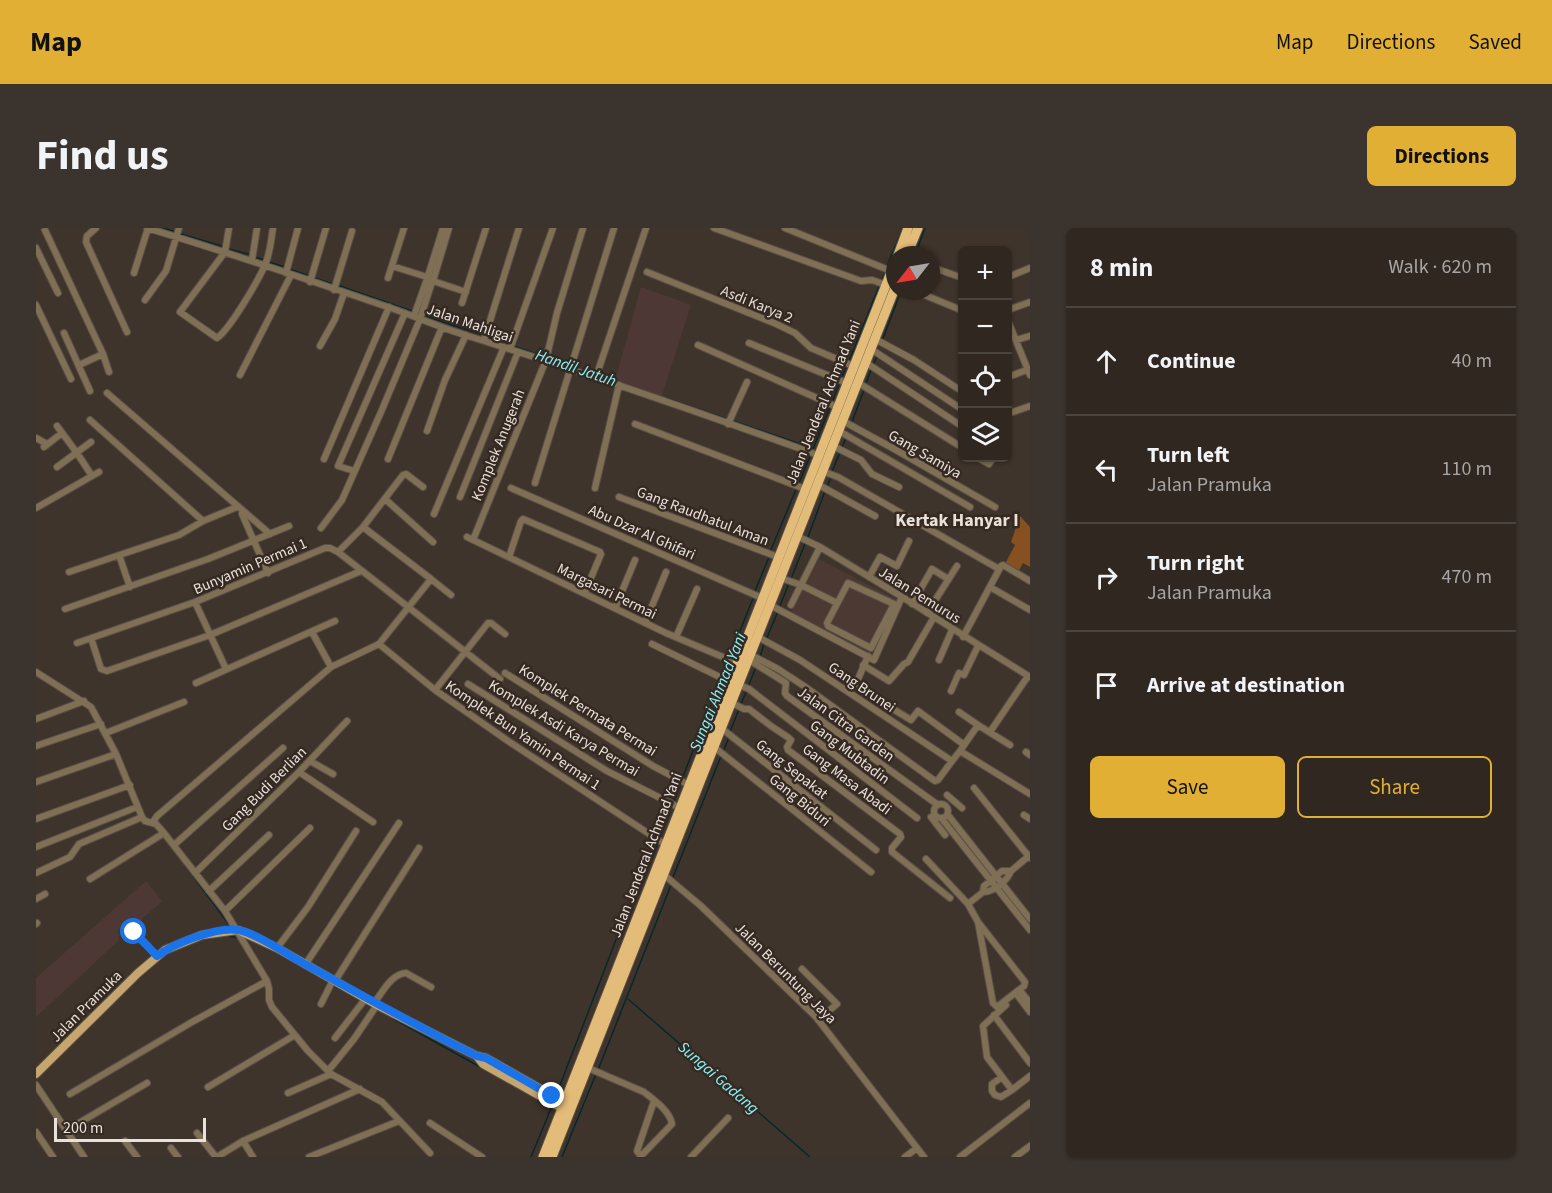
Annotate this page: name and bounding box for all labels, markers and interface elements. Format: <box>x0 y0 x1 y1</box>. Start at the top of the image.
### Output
text: Map <box>30 22 82 62</box>
text: Map <box>1276 27 1314 57</box>
text: Directions <box>1347 27 1435 57</box>
text: Saved <box>1468 27 1522 57</box>
text: Find us <box>36 126 169 186</box>
button: Directions <box>1367 126 1516 186</box>
north arrow <box>886 246 940 300</box>
map controls <box>958 246 1012 462</box>
button: + <box>958 246 1012 300</box>
text: 8 min <box>1090 249 1153 286</box>
text: Walk · 620 m <box>1388 253 1492 281</box>
street label: Asdi Karya 2 <box>717 280 796 328</box>
street label: Jalan Mahligai <box>424 299 516 348</box>
button: − <box>958 300 1012 354</box>
street label: Jalan Jenderal Achmad Yani <box>781 317 866 487</box>
water label: Handil Jatuh <box>532 344 619 392</box>
icon: ahead <box>1090 345 1123 378</box>
text: Continue <box>1147 345 1236 377</box>
text: 40 m <box>1452 347 1492 375</box>
button: locate <box>958 354 1012 408</box>
street label: Komplek Anugerah <box>466 386 530 504</box>
button: layers <box>958 408 1012 462</box>
street label: Gang Samiya <box>884 425 965 484</box>
text: Turn left <box>1147 439 1229 471</box>
icon: left <box>1090 453 1123 486</box>
text: 110 m <box>1442 455 1492 483</box>
text: Jalan Pramuka <box>1147 471 1272 499</box>
street label: Gang Raudhatul Aman <box>634 482 772 551</box>
street label: Abu Dzar Al Ghifari <box>585 499 699 565</box>
district label: Kertak Hanyar I <box>895 508 1019 533</box>
street label: Bunyamin Permai 1 <box>190 533 310 600</box>
text: Turn right <box>1147 547 1244 579</box>
street label: Margasari Permai <box>553 558 660 625</box>
icon: right <box>1090 561 1123 594</box>
street label: Jalan Pemurus <box>875 562 965 629</box>
text: 470 m <box>1442 563 1492 591</box>
text: Jalan Pramuka <box>1147 579 1272 607</box>
water label: Sungai Ahmad Yani <box>684 630 752 755</box>
street label: Gang Brunei <box>824 657 900 718</box>
street label: Komplek Permata Permai <box>515 659 661 762</box>
icon: arrive <box>1090 669 1123 702</box>
text: Arrive at destination <box>1147 669 1345 701</box>
street label: Komplek Bun Yamin Permai 1 <box>441 675 605 795</box>
street label: Komplek Asdi Karya Permai <box>484 675 643 782</box>
street label: Jalan Citra Garden <box>793 682 899 767</box>
street label: Gang Mubtadin <box>805 715 894 789</box>
street label: Gang Sepakat <box>751 735 832 804</box>
street label: Gang Masa Abadi <box>798 739 896 820</box>
street label: Gang Budi Berlian <box>217 742 311 836</box>
button: Save <box>1090 756 1285 818</box>
button: Share <box>1297 756 1492 818</box>
street label: Gang Biduri <box>765 769 835 832</box>
street label: Jalan Jenderal Achmad Yani <box>605 770 688 941</box>
route start <box>120 918 146 944</box>
street label: Jalan Beruntung Jaya <box>730 918 841 1029</box>
street label: Jalan Pramuka <box>46 966 127 1047</box>
water label: Sungai Gadang <box>673 1036 764 1119</box>
route end <box>538 1082 564 1108</box>
scale bar <box>54 1115 206 1142</box>
text: 200 m <box>63 1117 103 1139</box>

